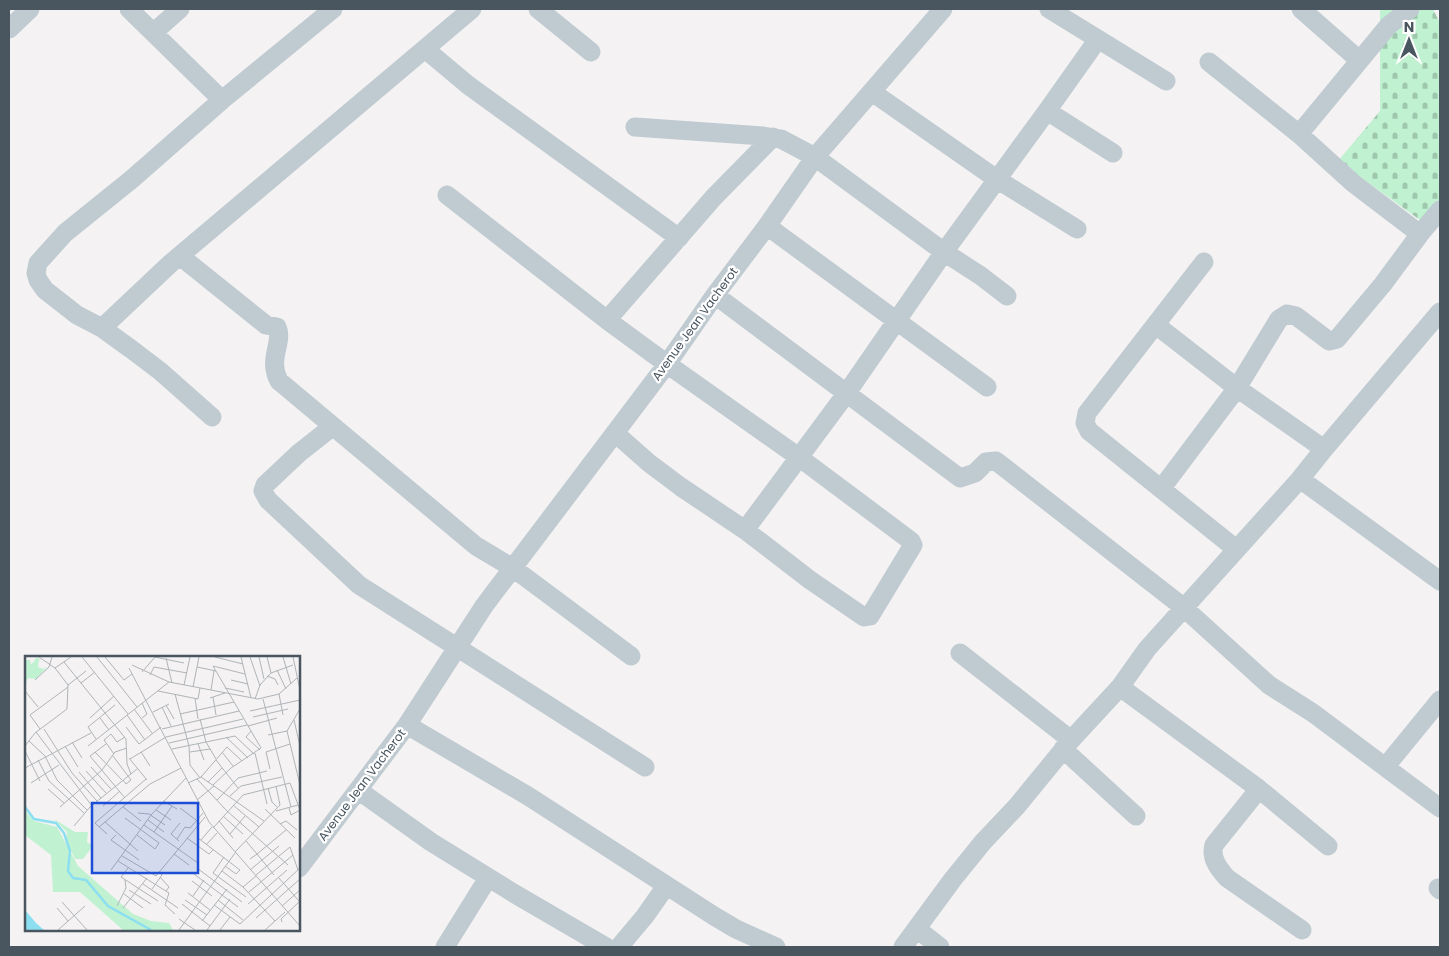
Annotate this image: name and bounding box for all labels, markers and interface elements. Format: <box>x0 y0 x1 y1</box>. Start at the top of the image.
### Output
north arrow <box>1384 15 1434 65</box>
text: N <box>1404 17 1414 37</box>
street label: Avenue Jean Vacherot <box>648 264 742 384</box>
inset map <box>25 656 300 931</box>
street label: Avenue Jean Vacherot <box>314 725 409 844</box>

